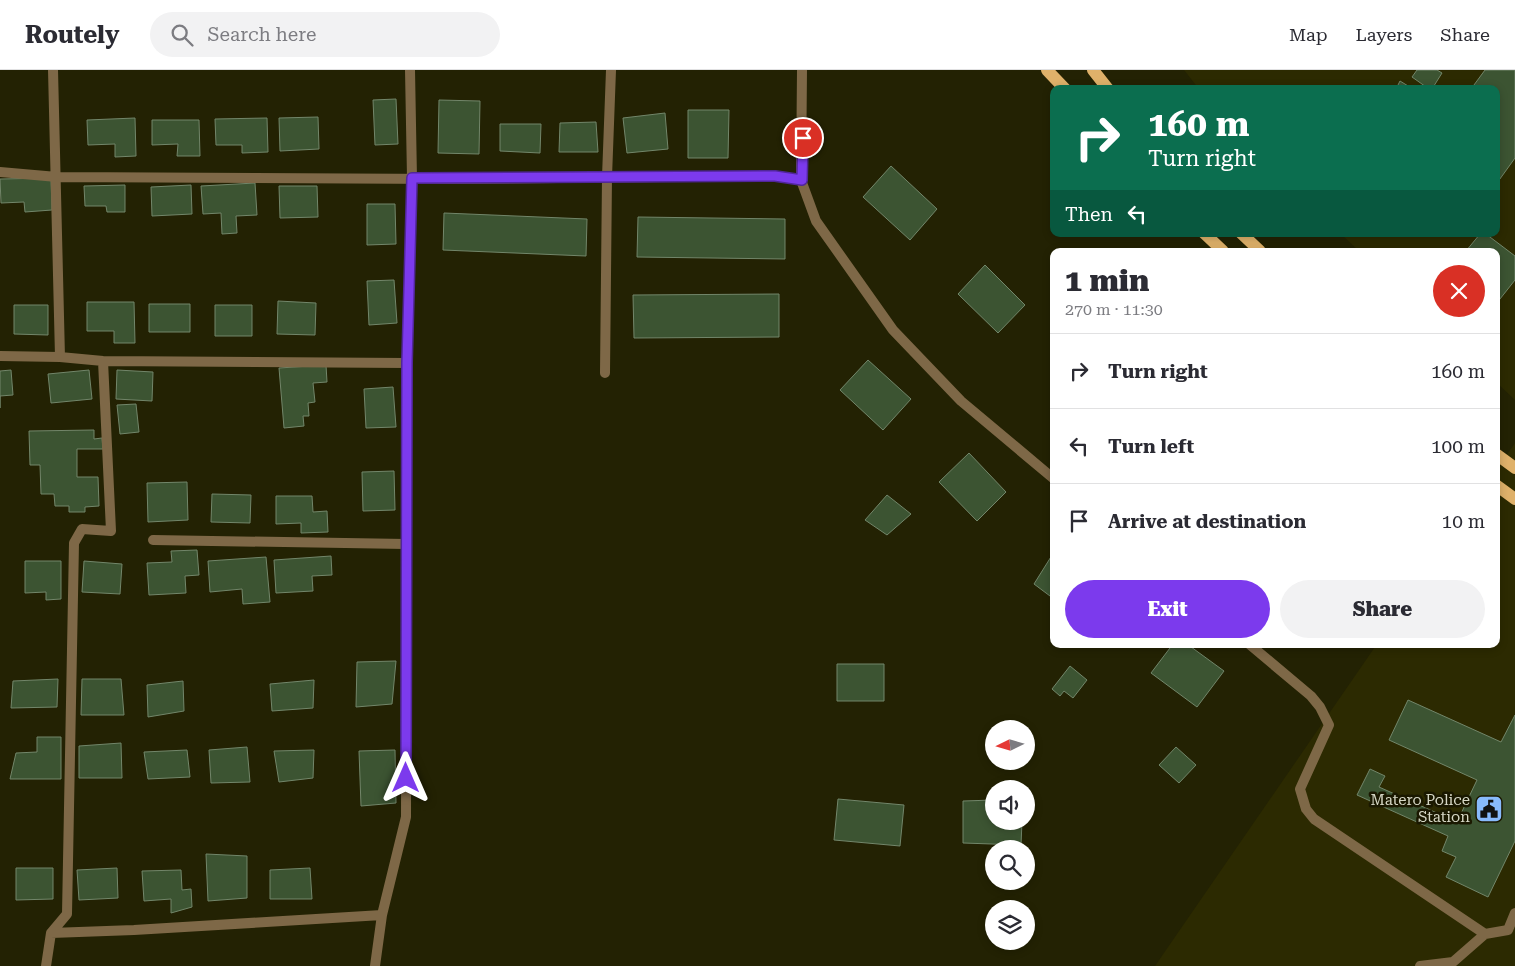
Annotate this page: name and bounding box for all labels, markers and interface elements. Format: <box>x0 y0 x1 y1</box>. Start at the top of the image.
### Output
search box <box>150 12 500 57</box>
text: Routely <box>25 21 120 49</box>
icon: search <box>168 21 196 49</box>
text: Search here <box>208 23 316 46</box>
text: Map <box>1289 24 1328 45</box>
text: Layers <box>1356 24 1412 45</box>
text: Share <box>1440 24 1490 45</box>
text: 160 m <box>1148 104 1249 145</box>
icon: right <box>1065 105 1130 170</box>
pin <box>782 117 824 159</box>
icon: arrive <box>789 124 817 152</box>
text: Turn right <box>1148 146 1256 171</box>
icon: left <box>1123 200 1151 228</box>
text: Then <box>1065 203 1113 226</box>
text: 1 min <box>1065 263 1149 298</box>
button: close <box>1433 265 1485 317</box>
text: 270 m · 11:30 <box>1065 300 1163 319</box>
icon: right <box>1065 357 1093 385</box>
text: Turn right <box>1108 360 1208 383</box>
text: 160 m <box>1431 360 1485 383</box>
icon: left <box>1065 432 1093 460</box>
text: Turn left <box>1108 435 1194 458</box>
text: 100 m <box>1431 435 1485 458</box>
icon: arrive <box>1065 507 1093 535</box>
text: Arrive at destination <box>1108 510 1306 533</box>
text: 10 m <box>1442 510 1485 533</box>
button: Exit <box>1065 580 1270 638</box>
button: Share <box>1280 580 1485 638</box>
north arrow <box>985 720 1035 770</box>
map controls <box>985 720 1035 950</box>
position arrow <box>379 751 431 803</box>
button: sound <box>985 780 1035 830</box>
place label: Matero Police Station <box>1371 791 1470 826</box>
public building icon: Matero Police Station <box>1474 794 1504 824</box>
button: search <box>985 840 1035 890</box>
button: layers <box>985 900 1035 950</box>

